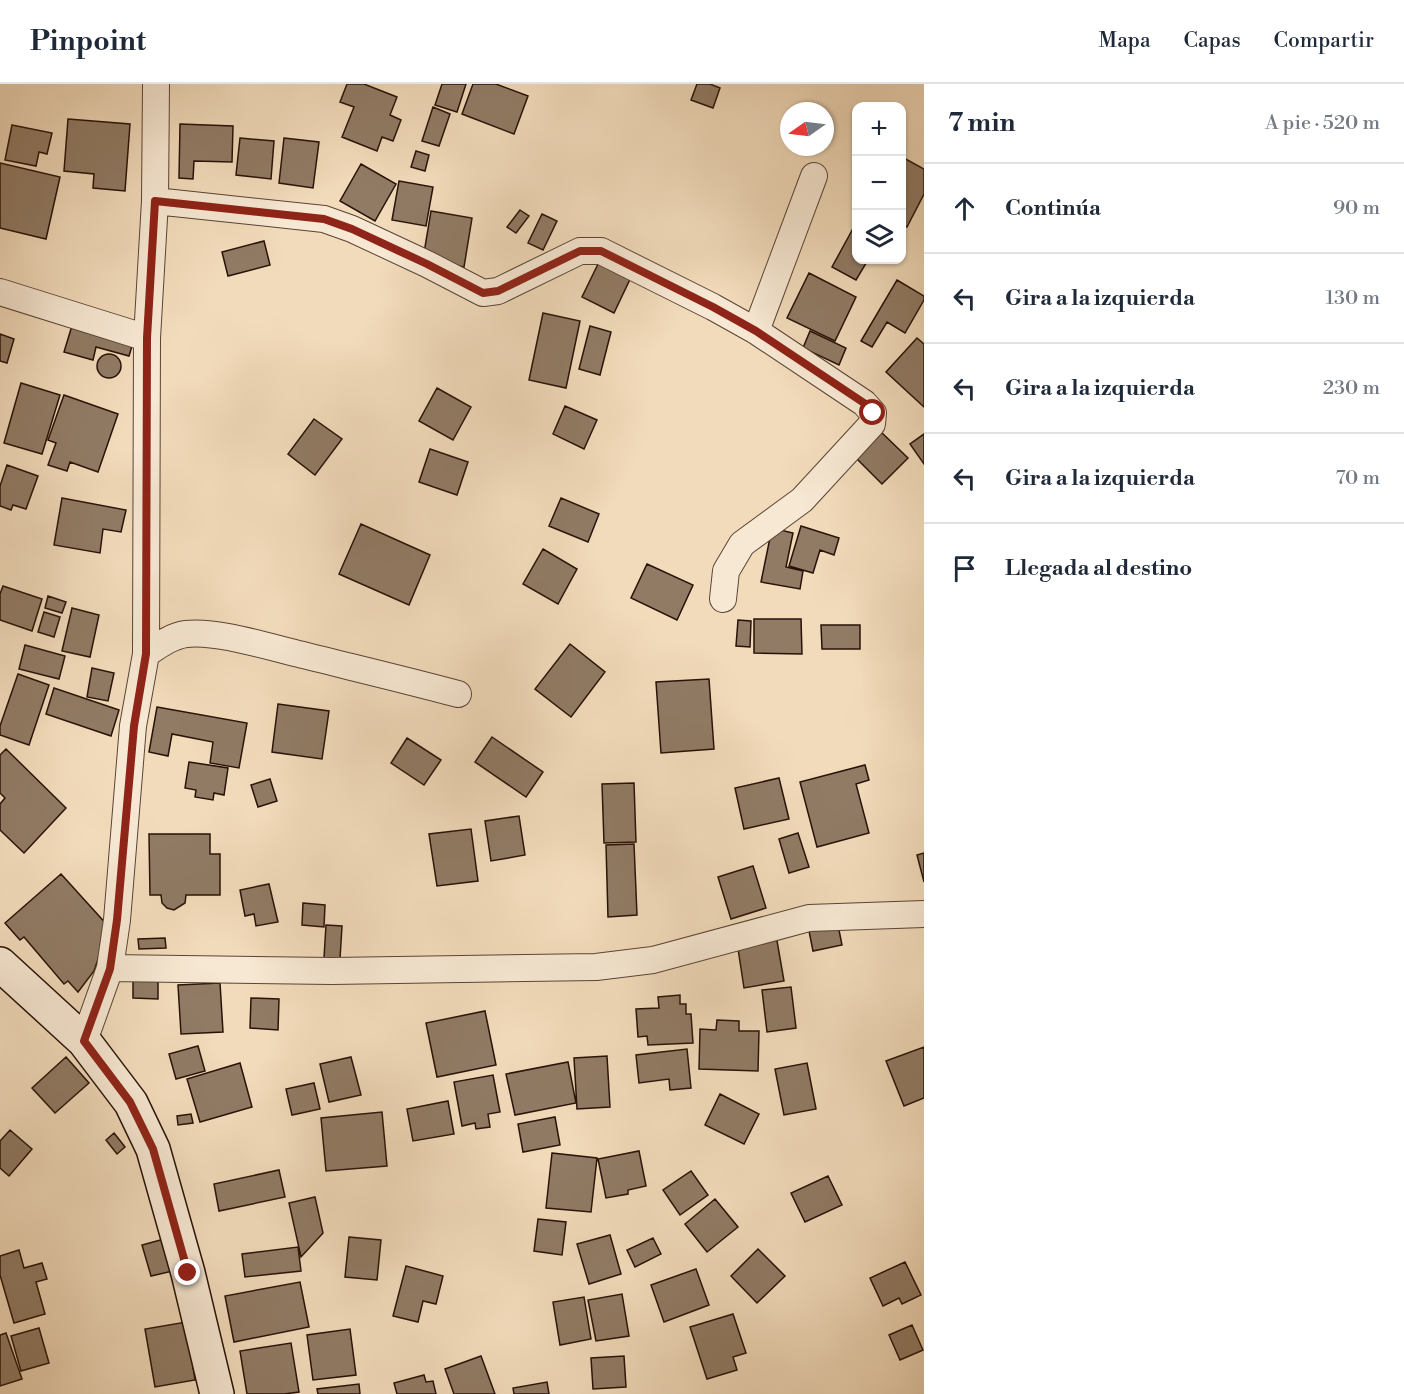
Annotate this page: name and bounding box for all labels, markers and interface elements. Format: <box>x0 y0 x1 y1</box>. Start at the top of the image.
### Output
text: Pinpoint <box>30 24 146 59</box>
text: Mapa <box>1099 28 1151 54</box>
text: Capas <box>1184 28 1241 54</box>
text: Compartir <box>1274 28 1374 54</box>
north arrow <box>780 102 834 156</box>
map controls <box>852 102 906 264</box>
button: + <box>852 102 906 156</box>
text: 7 min <box>948 107 1015 139</box>
text: A pie · 520 m <box>1265 111 1380 136</box>
button: − <box>852 156 906 210</box>
icon: ahead <box>948 192 981 225</box>
text: Continúa <box>1005 195 1101 222</box>
text: 90 m <box>1333 196 1380 221</box>
button: layers <box>852 210 906 264</box>
icon: left <box>948 282 981 315</box>
text: Gira a la izquierda <box>1005 285 1195 312</box>
text: 130 m <box>1325 286 1380 311</box>
icon: left <box>948 372 981 405</box>
text: Gira a la izquierda <box>1005 375 1195 402</box>
text: 230 m <box>1323 376 1380 401</box>
route start <box>859 399 885 425</box>
icon: left <box>948 462 981 495</box>
text: Gira a la izquierda <box>1005 465 1195 492</box>
text: 70 m <box>1336 466 1380 491</box>
icon: arrive <box>948 552 981 585</box>
text: Llegada al destino <box>1005 555 1192 582</box>
route end <box>174 1259 200 1285</box>

